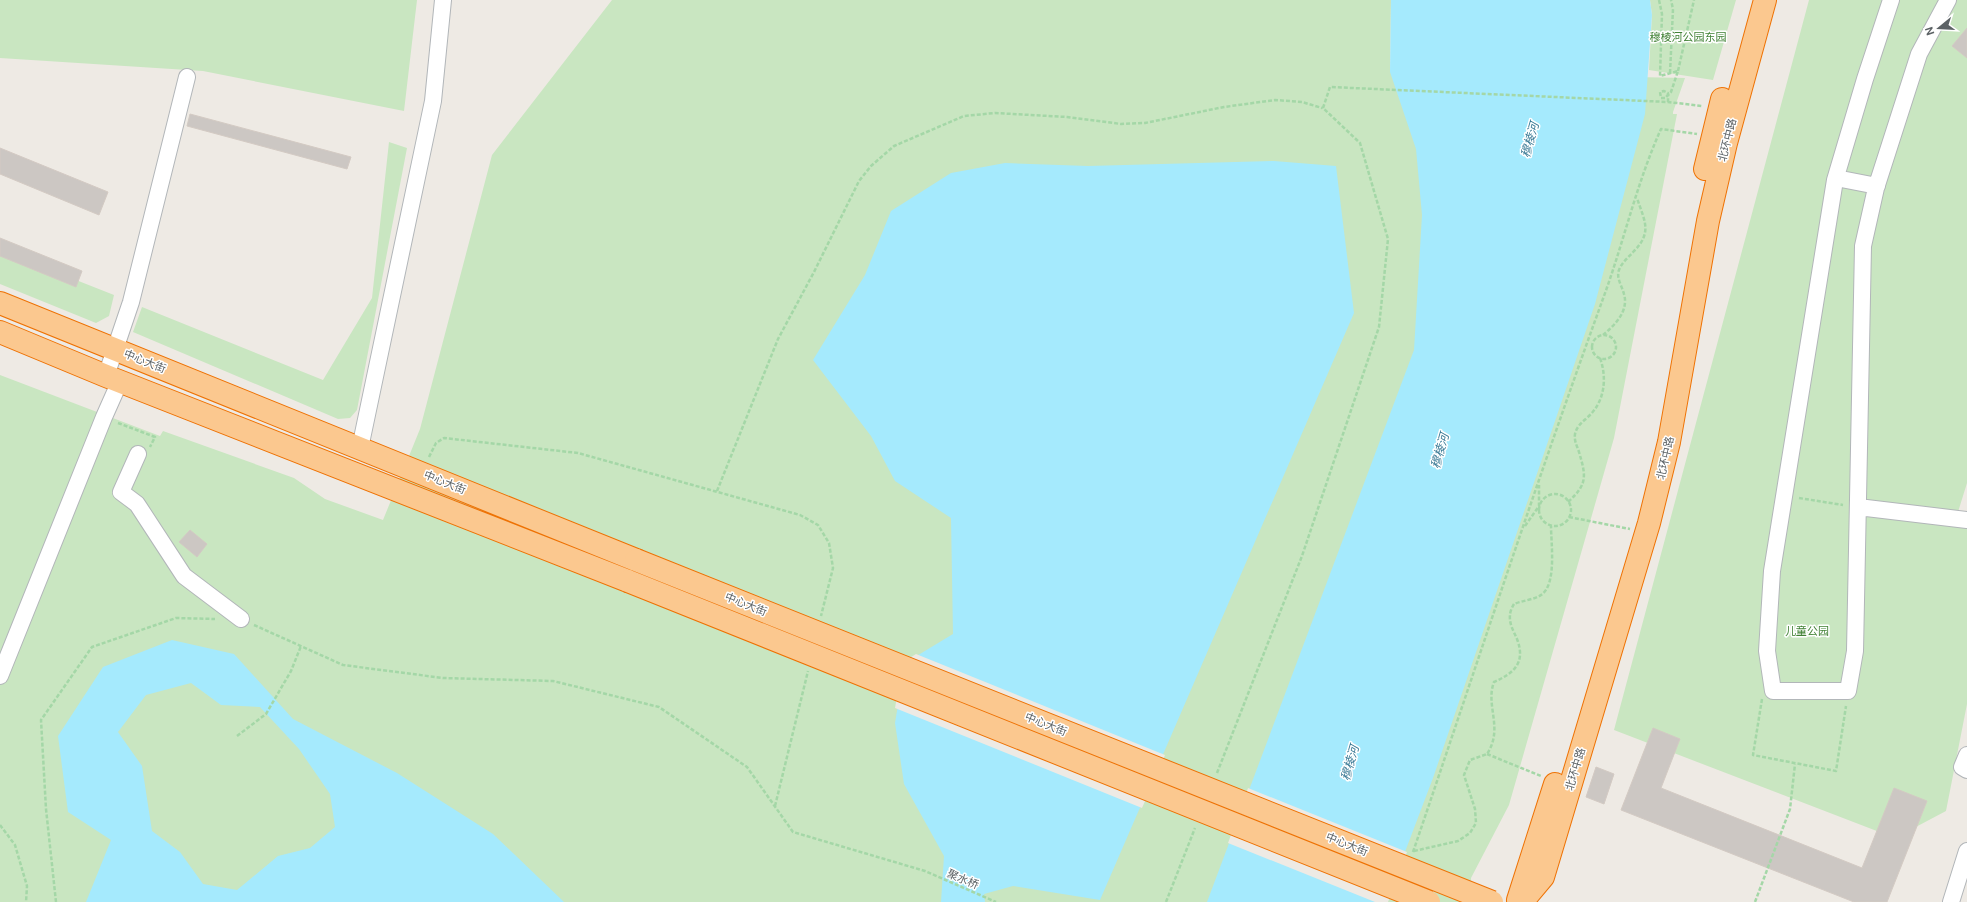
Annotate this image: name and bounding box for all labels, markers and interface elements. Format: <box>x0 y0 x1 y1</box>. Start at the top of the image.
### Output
north arrow <box>1919 8 1959 48</box>
text: N <box>1922 25 1937 37</box>
park label: 穆棱河公园东园 <box>1650 30 1727 44</box>
street label: 北环中路 <box>1715 117 1739 163</box>
water label: 穆棱河 <box>1517 119 1543 160</box>
street label: 中心大街 <box>122 346 168 376</box>
water label: 穆棱河 <box>1427 430 1453 471</box>
street label: 北环中路 <box>1653 435 1677 481</box>
street label: 中心大街 <box>422 467 468 497</box>
street label: 中心大街 <box>723 589 769 619</box>
park label: 儿童公园 <box>1785 624 1829 638</box>
street label: 中心大街 <box>1023 709 1069 739</box>
water label: 穆棱河 <box>1337 742 1363 783</box>
street label: 北环中路 <box>1562 746 1588 792</box>
street label: 中心大街 <box>1324 829 1370 859</box>
street label: 聚水桥 <box>945 866 981 892</box>

